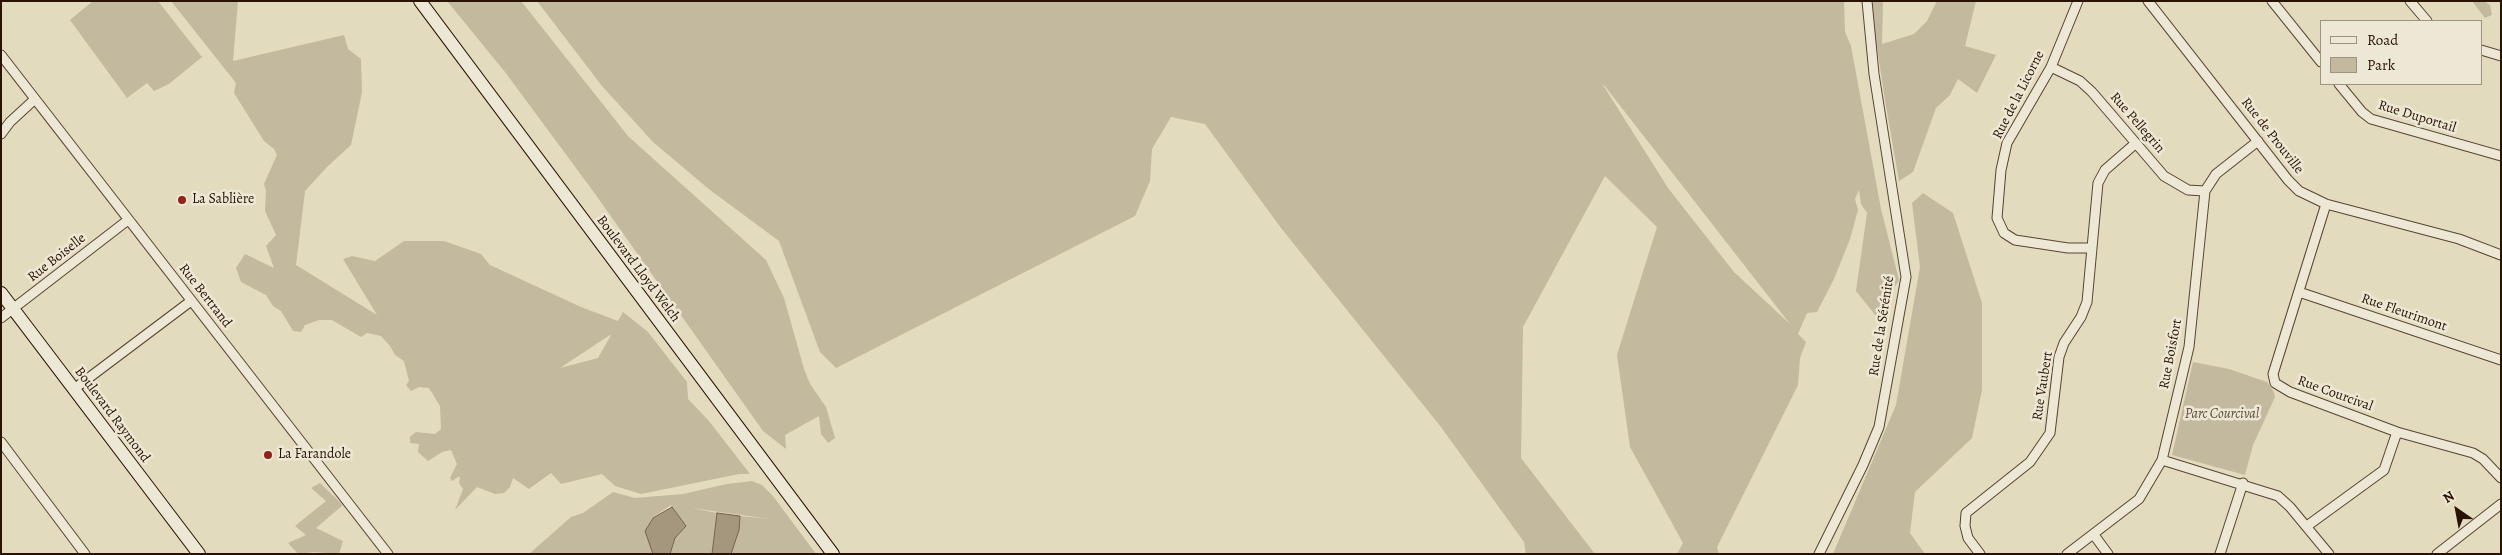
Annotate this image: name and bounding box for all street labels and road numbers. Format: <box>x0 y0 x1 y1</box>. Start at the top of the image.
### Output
street label: Rue de la Licorne <box>1989 48 2049 142</box>
street label: Rue Pellegrin <box>2106 89 2168 157</box>
street label: Rue de Prouville <box>2237 95 2307 177</box>
street label: Rue Duportail <box>2376 97 2458 137</box>
street label: Boulevard Lloyd Welch <box>592 212 684 326</box>
street label: Rue Boiselle <box>25 230 89 286</box>
street label: Rue Bertrand <box>175 261 235 331</box>
street label: Rue de la Sérénité <box>1866 275 1898 377</box>
street label: Rue Fleurimont <box>2359 291 2449 335</box>
street label: Rue Boisfort <box>2156 318 2186 390</box>
street label: Rue Vaubert <box>2029 350 2057 422</box>
street label: Boulevard Raymond <box>71 364 153 466</box>
street label: Rue Courcival <box>2295 373 2375 415</box>

